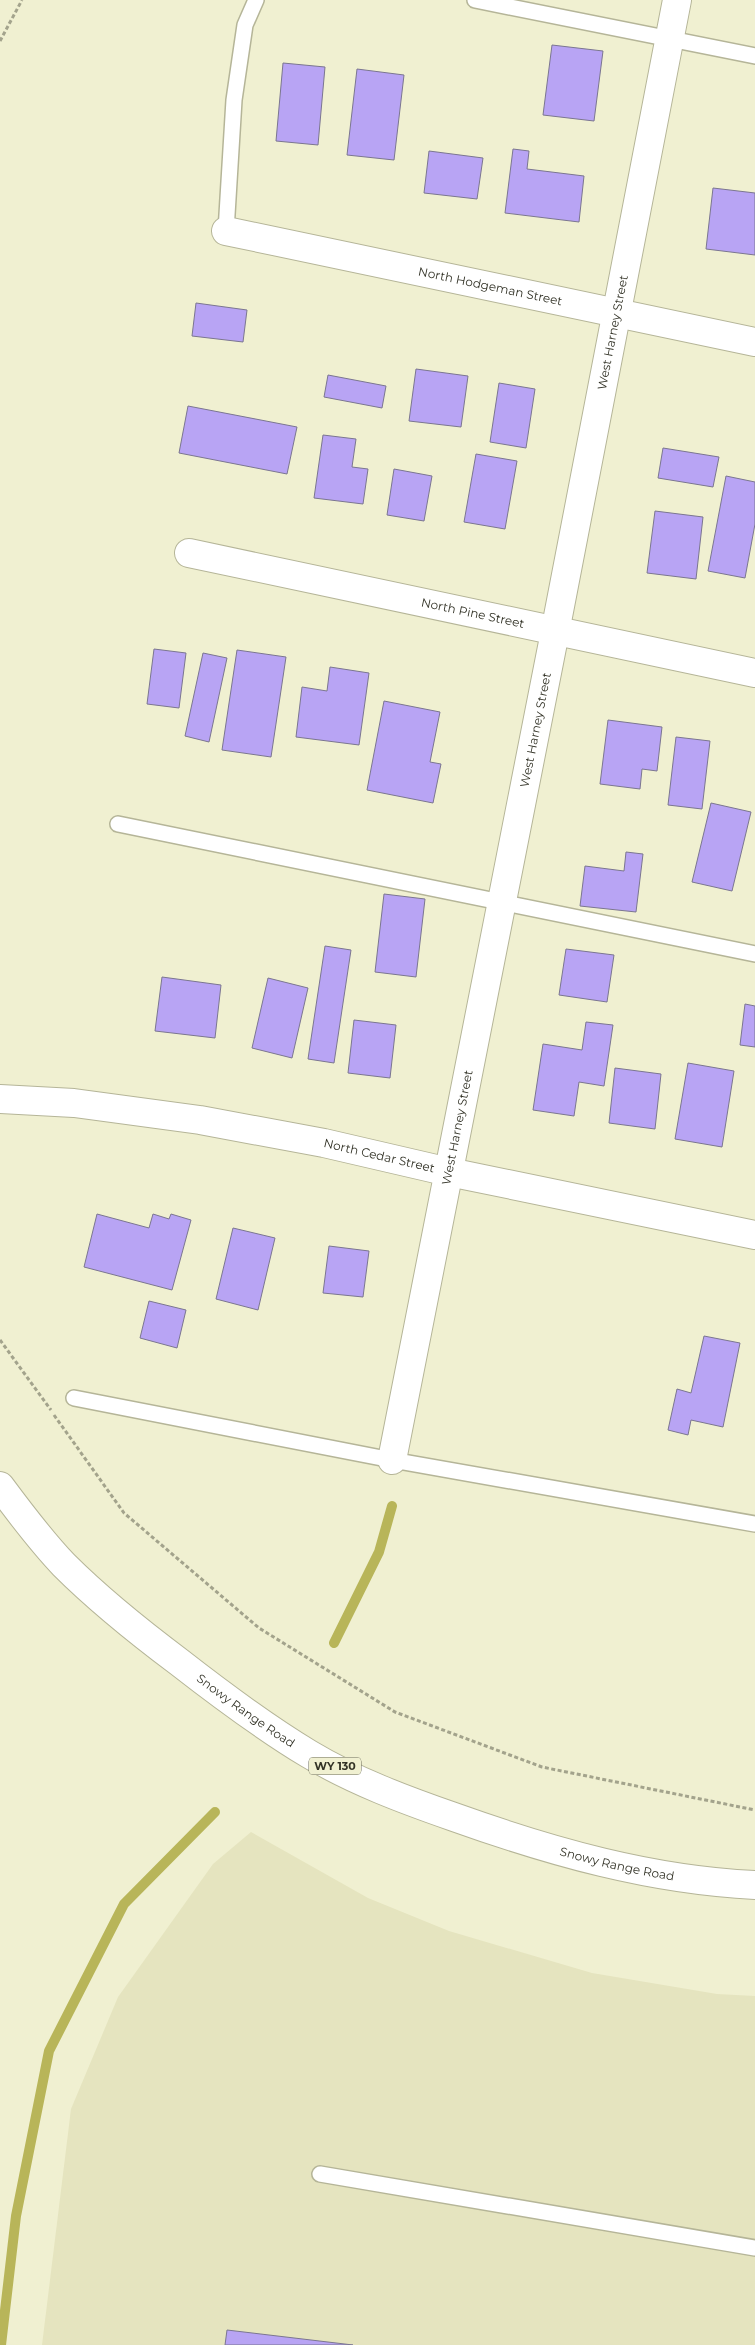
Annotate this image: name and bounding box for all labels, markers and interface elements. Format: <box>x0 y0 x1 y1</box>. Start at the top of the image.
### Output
street label: North Hodgeman Street <box>417 264 564 308</box>
street label: West Harney Street <box>594 273 631 391</box>
street label: North Pine Street <box>420 594 526 631</box>
street label: West Harney Street <box>517 671 554 789</box>
street label: West Harney Street <box>438 1068 476 1186</box>
street label: North Cedar Street <box>322 1135 436 1175</box>
street label: Snowy Range Road <box>194 1670 298 1750</box>
road number: WY 130 <box>309 1758 361 1774</box>
street label: Snowy Range Road <box>558 1844 675 1884</box>

